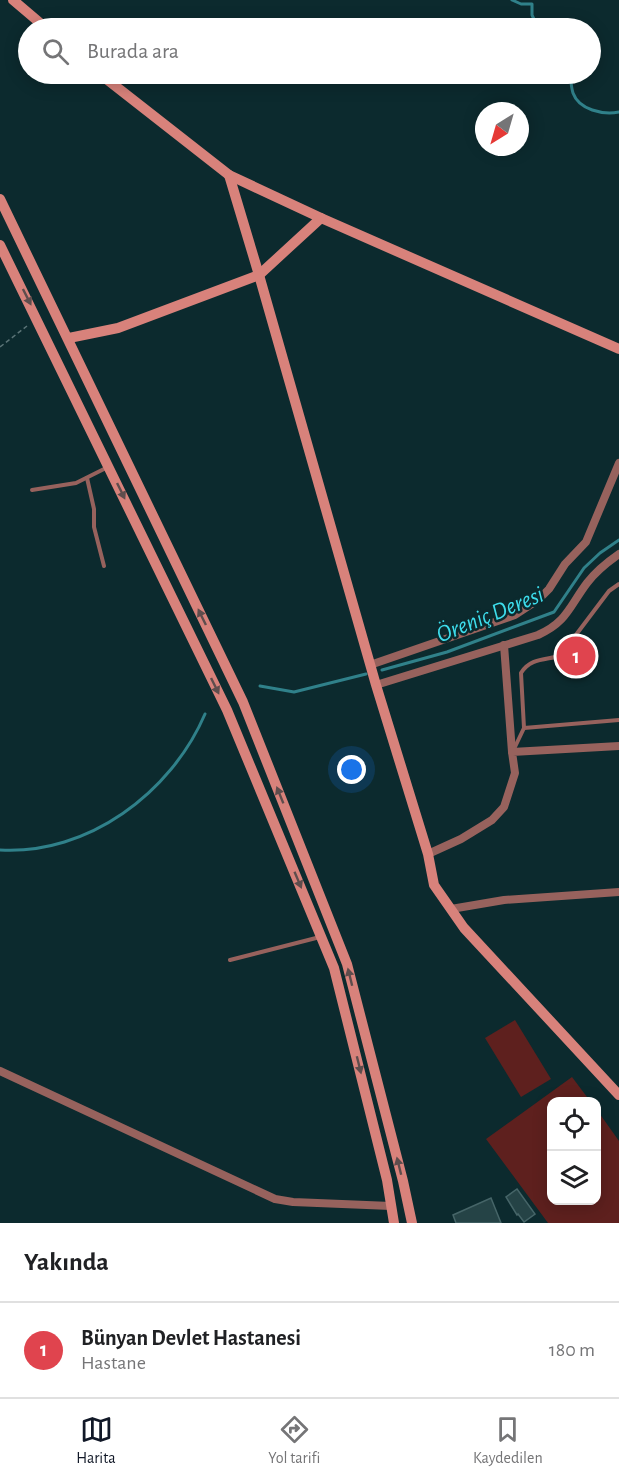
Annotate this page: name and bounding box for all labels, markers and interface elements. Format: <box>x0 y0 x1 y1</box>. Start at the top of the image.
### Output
search box <box>18 18 601 84</box>
icon: search <box>39 35 72 68</box>
text: Burada ara <box>87 40 179 62</box>
north arrow <box>475 102 529 156</box>
one-way arrow <box>21 288 31 306</box>
one-way arrow <box>116 483 126 500</box>
water label: Öreniç Deresi <box>433 582 547 647</box>
one-way arrow <box>197 608 206 625</box>
pin: 1 <box>556 634 596 678</box>
one-way arrow <box>210 677 220 694</box>
your location <box>337 755 366 784</box>
one-way arrow <box>275 786 285 804</box>
one-way arrow <box>293 872 303 890</box>
one-way arrow <box>345 968 355 986</box>
one-way arrow <box>354 1056 364 1074</box>
map controls <box>547 1097 601 1205</box>
button: locate <box>547 1097 601 1151</box>
button: layers <box>547 1151 601 1205</box>
one-way arrow <box>394 1157 404 1175</box>
text: Yakında <box>24 1249 109 1275</box>
text: Bünyan Devlet Hastanesi <box>81 1327 301 1349</box>
text: 1 <box>40 1340 47 1360</box>
text: 180 m <box>549 1340 595 1360</box>
text: Hastane <box>81 1353 146 1373</box>
tab: Harita <box>76 1413 116 1468</box>
tab: Yol tarifi <box>268 1413 320 1468</box>
tab: Kaydedilen <box>473 1413 543 1468</box>

